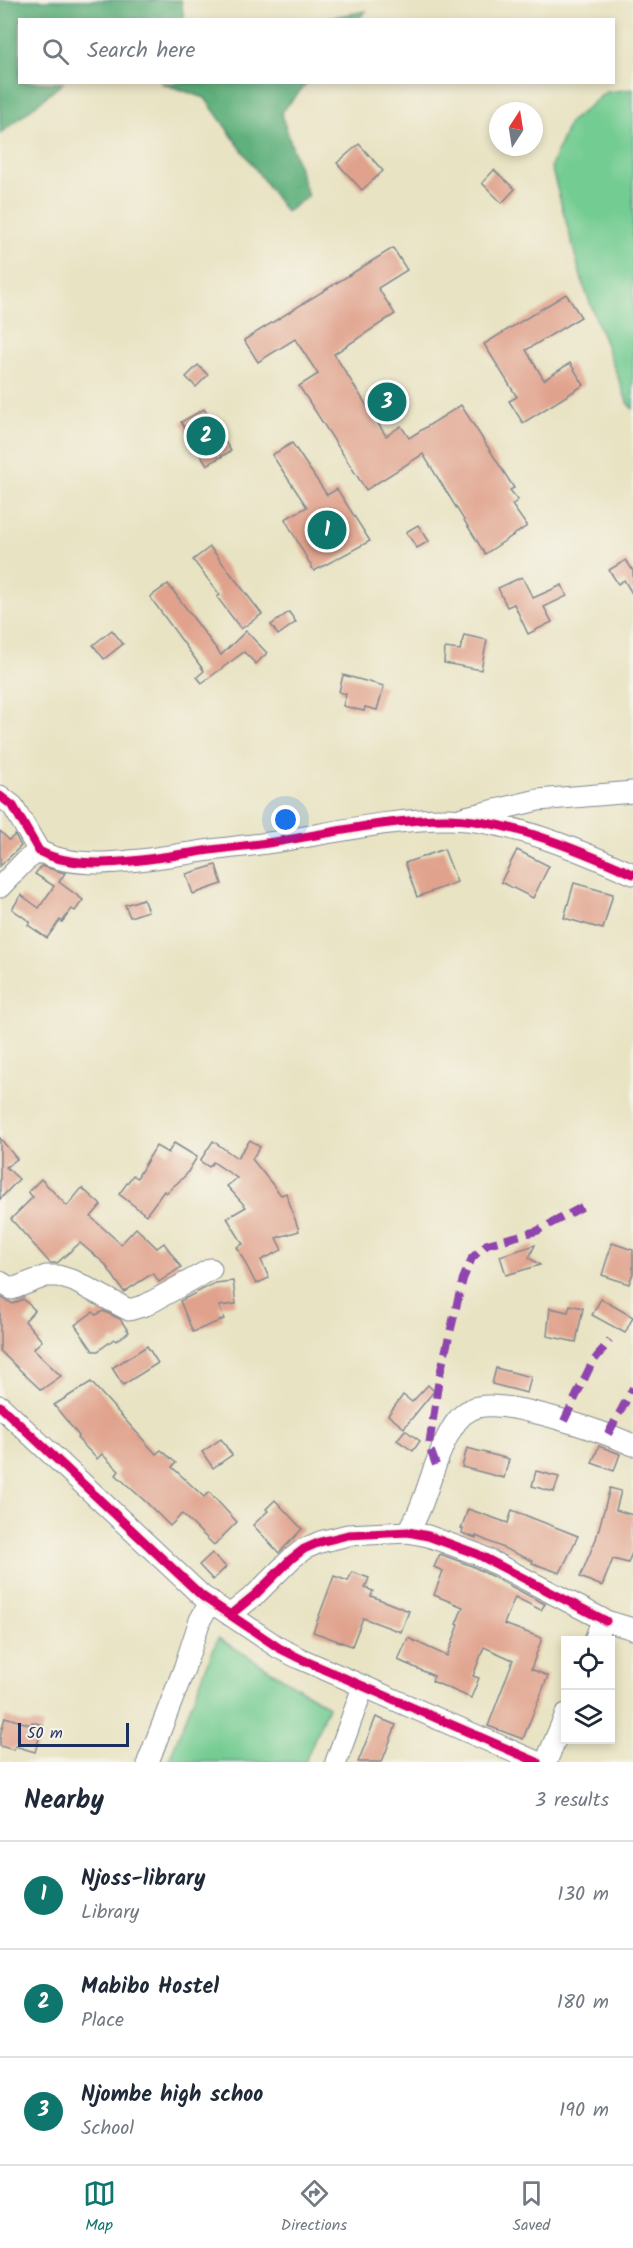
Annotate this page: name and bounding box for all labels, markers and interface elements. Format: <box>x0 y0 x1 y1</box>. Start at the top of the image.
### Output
search box <box>18 18 615 84</box>
text: Search here <box>87 34 195 69</box>
icon: search <box>39 35 72 68</box>
north arrow <box>489 102 543 156</box>
pin: 3 <box>368 380 406 424</box>
pin: 2 <box>186 414 226 458</box>
pin: 1 <box>308 508 346 552</box>
your location <box>271 805 300 834</box>
map controls <box>561 1636 615 1744</box>
button: locate <box>561 1636 615 1690</box>
button: layers <box>561 1690 615 1744</box>
scale bar <box>18 1720 129 1748</box>
text: 50 m <box>27 1721 63 1746</box>
text: Nearby <box>24 1780 104 1822</box>
text: 3 results <box>535 1785 609 1817</box>
text: Njoss-library <box>81 1862 206 1897</box>
text: 1 <box>40 1879 47 1911</box>
text: 130 m <box>557 1879 609 1911</box>
text: Library <box>81 1897 139 1929</box>
text: Mabibo Hostel <box>81 1970 219 2005</box>
text: 2 <box>38 1987 49 2019</box>
text: 180 m <box>557 1987 609 2019</box>
text: Place <box>81 2005 124 2037</box>
text: Njombe high schoo <box>81 2078 263 2113</box>
text: 3 <box>38 2095 49 2127</box>
text: 190 m <box>559 2095 609 2127</box>
text: School <box>81 2113 134 2145</box>
tab: Map <box>83 2177 116 2238</box>
tab: Directions <box>281 2177 347 2238</box>
tab: Saved <box>512 2177 550 2238</box>

